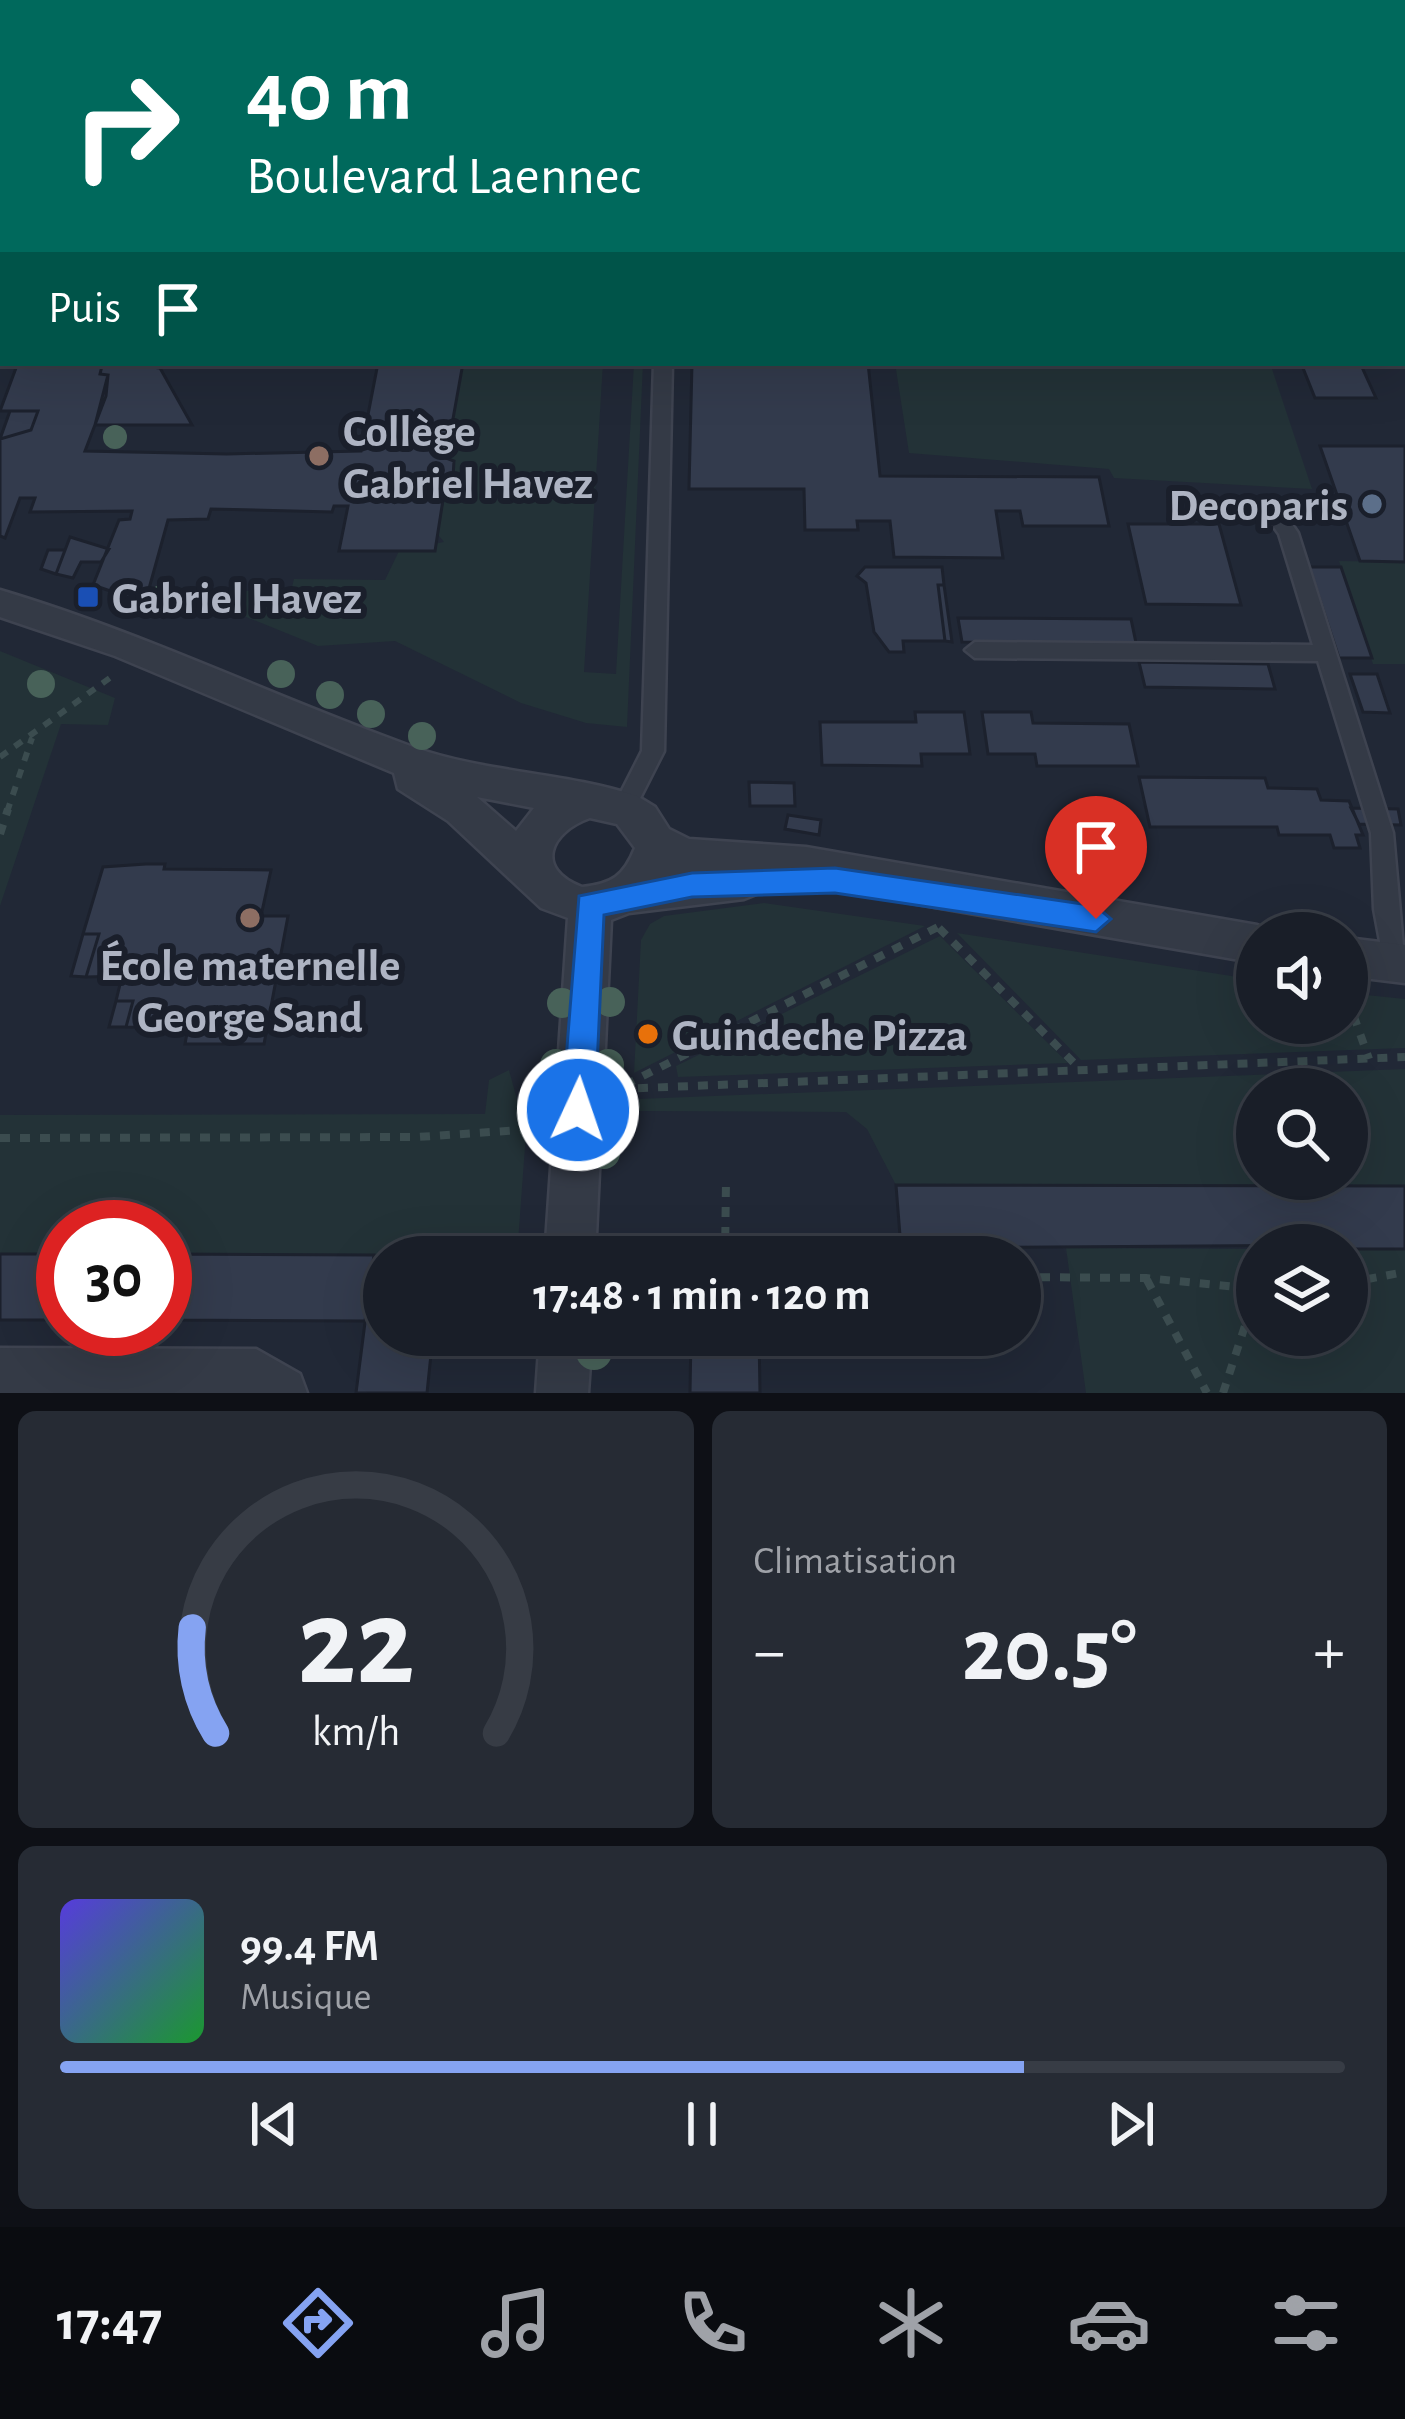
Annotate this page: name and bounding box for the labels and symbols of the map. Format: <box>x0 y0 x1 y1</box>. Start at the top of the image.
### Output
place label: Collège Gabriel Havez <box>343 410 593 507</box>
marker: Collège Gabriel Havez <box>306 443 332 469</box>
place label: Decoparis <box>1169 484 1348 529</box>
marker: Decoparis <box>1359 491 1385 517</box>
place label: Gabriel Havez <box>112 577 362 622</box>
marker: Gabriel Havez <box>75 584 101 610</box>
pin <box>1045 796 1147 919</box>
marker: École maternelle George Sand <box>237 905 263 931</box>
place label: École maternelle George Sand <box>99 940 401 1041</box>
place label: Guindeche Pizza <box>672 1014 968 1059</box>
marker: Guindeche Pizza <box>635 1021 661 1047</box>
position arrow <box>515 1047 641 1173</box>
speed limit sign: 30 <box>36 1200 192 1356</box>

